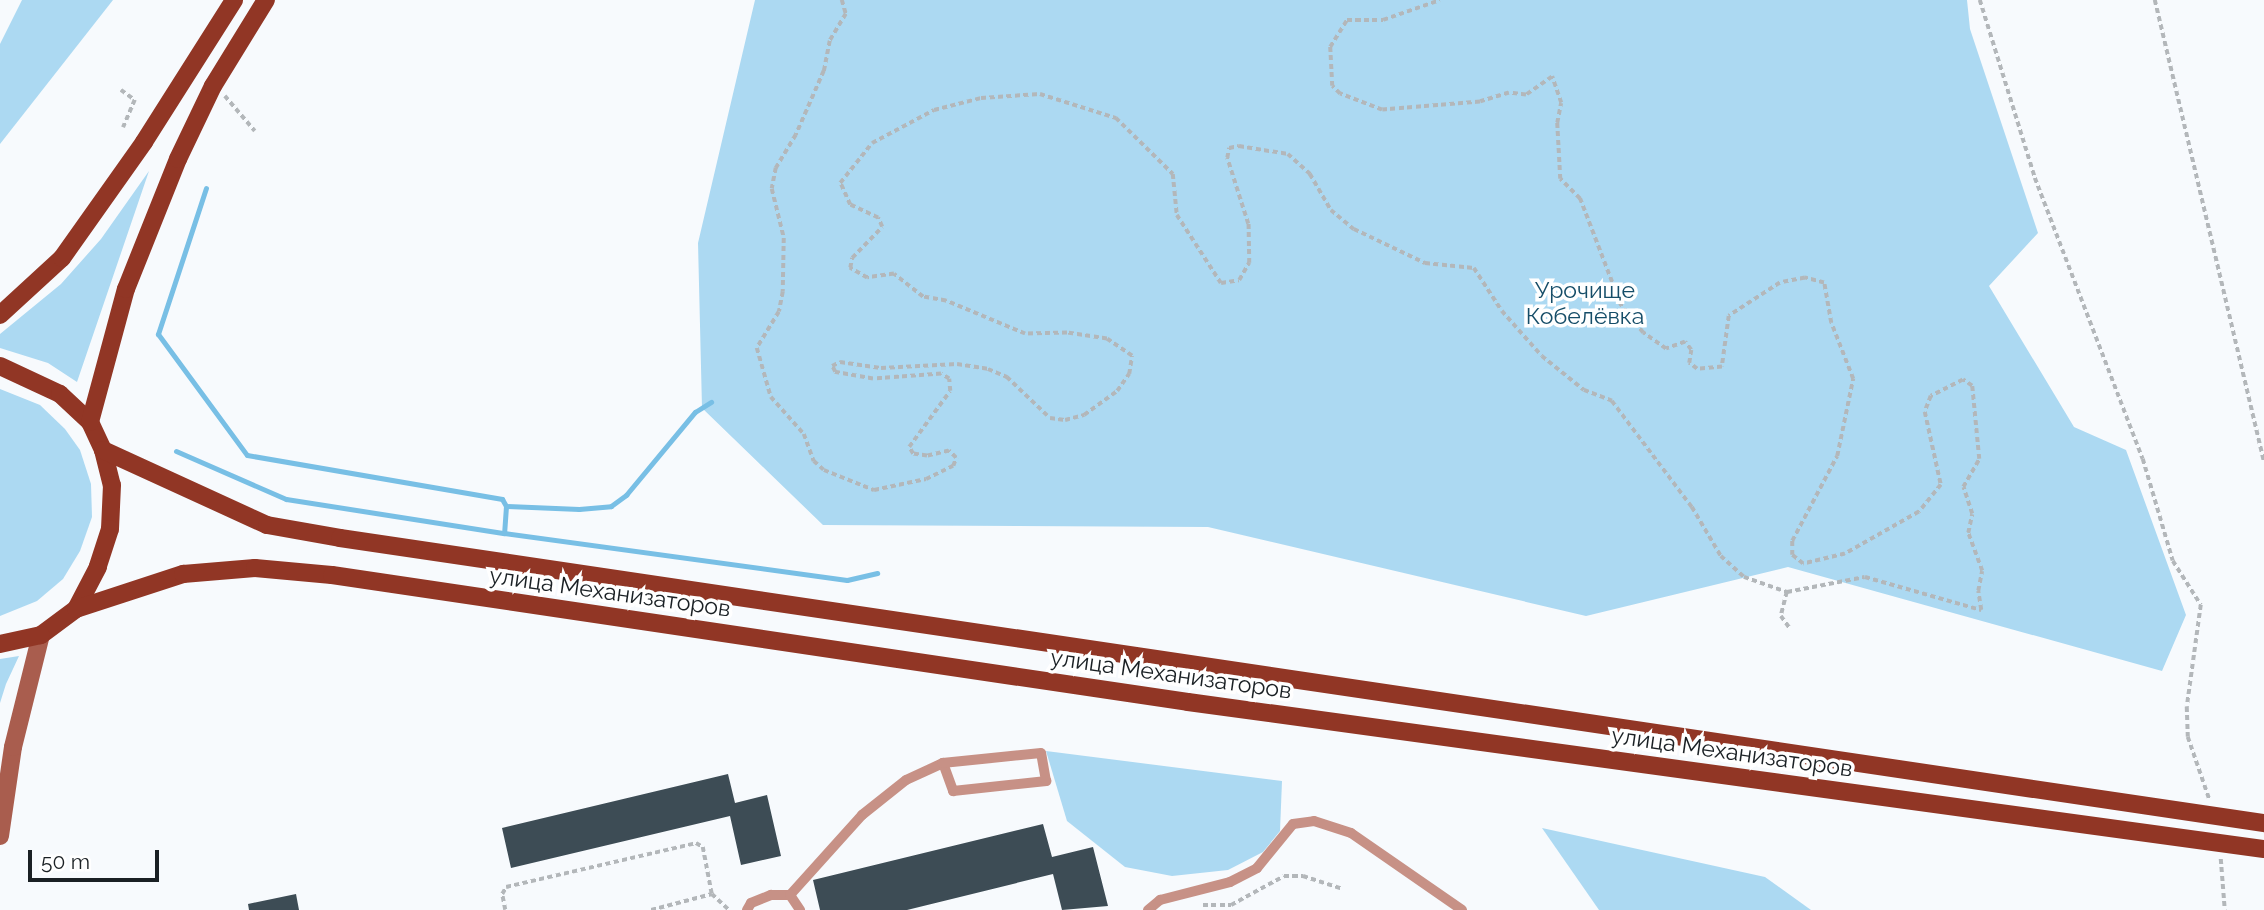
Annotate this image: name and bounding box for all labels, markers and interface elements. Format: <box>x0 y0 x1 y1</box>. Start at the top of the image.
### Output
park label: Урочище Кобелёвка <box>1526 276 1644 330</box>
street label: улица Механизаторов <box>488 561 732 623</box>
street label: улица Механизаторов <box>1049 643 1293 705</box>
street label: улица Механизаторов <box>1610 721 1854 783</box>
scale bar <box>32 836 163 880</box>
text: 50 m <box>41 849 90 874</box>

